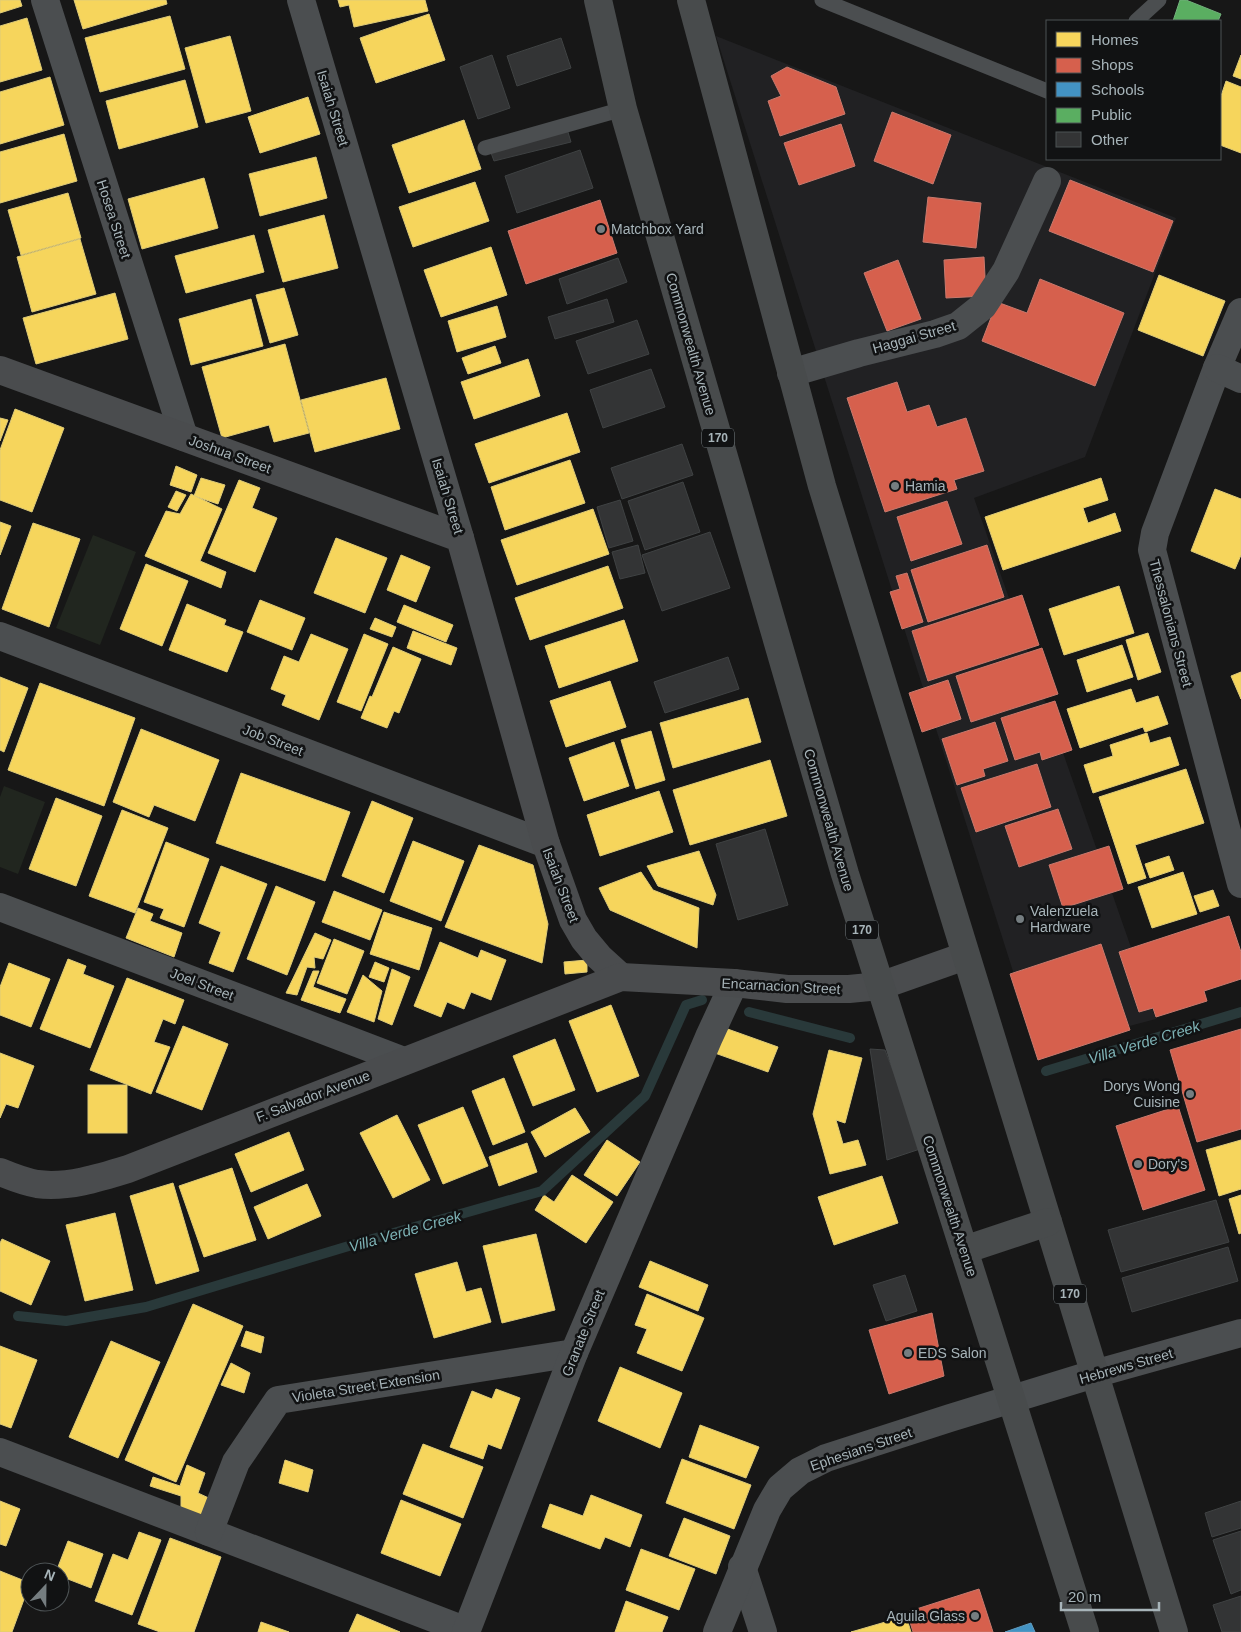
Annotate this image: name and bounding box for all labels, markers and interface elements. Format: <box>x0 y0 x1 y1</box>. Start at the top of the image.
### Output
legend <box>1046 20 1221 160</box>
text: Homes <box>1091 31 1139 48</box>
text: Shops <box>1091 56 1134 73</box>
street label: Isaiah Street <box>314 68 352 148</box>
text: Schools <box>1091 81 1144 98</box>
text: Public <box>1091 106 1132 123</box>
text: Other <box>1091 131 1129 148</box>
street label: Hosea Street <box>94 178 134 260</box>
place label: Matchbox Yard <box>611 221 704 237</box>
marker: Matchbox Yard <box>595 223 607 235</box>
street label: Commonwealth Avenue <box>663 271 719 417</box>
street label: Haggai Street <box>871 317 957 356</box>
road number: 170 <box>702 428 734 448</box>
street label: Joshua Street <box>187 432 273 476</box>
street label: Isaiah Street <box>429 456 467 536</box>
place label: Hamia <box>905 478 946 494</box>
marker: Hamia <box>889 480 901 492</box>
street label: Thessalonians Street <box>1146 557 1196 689</box>
street label: Job Street <box>240 721 306 759</box>
street label: Commonwealth Avenue <box>801 747 857 893</box>
street label: Isaiah Street <box>539 845 583 925</box>
place label: Valenzuela Hardware <box>1030 903 1098 935</box>
marker: Valenzuela Hardware <box>1014 913 1026 925</box>
road number: 170 <box>846 920 878 940</box>
street label: Joel Street <box>168 965 236 1003</box>
street label: Encarnacion Street <box>721 975 841 997</box>
water label: Villa Verde Creek <box>1086 1016 1203 1067</box>
street label: F. Salvador Avenue <box>254 1067 372 1125</box>
place label: Dorys Wong Cuisine <box>1103 1078 1180 1110</box>
marker: Dorys Wong Cuisine <box>1184 1088 1196 1100</box>
street label: Commonwealth Avenue <box>920 1133 980 1279</box>
place label: Dory's <box>1148 1156 1187 1172</box>
marker: Dory's <box>1132 1158 1144 1170</box>
water label: Villa Verde Creek <box>347 1206 464 1255</box>
road number: 170 <box>1054 1285 1086 1304</box>
street label: Granate Street <box>558 1287 608 1379</box>
place label: EDS Salon <box>918 1345 986 1361</box>
street label: Hebrews Street <box>1077 1345 1175 1387</box>
marker: EDS Salon <box>902 1347 914 1359</box>
street label: Violeta Street Extension <box>291 1366 441 1406</box>
street label: Ephesians Street <box>808 1424 914 1474</box>
north arrow <box>20 1562 70 1612</box>
text: N <box>42 1566 58 1584</box>
scale bar <box>1061 1580 1158 1612</box>
text: 20 m <box>1068 1588 1101 1605</box>
place label: Aguila Glass <box>886 1608 965 1624</box>
marker: Aguila Glass <box>969 1610 981 1622</box>

